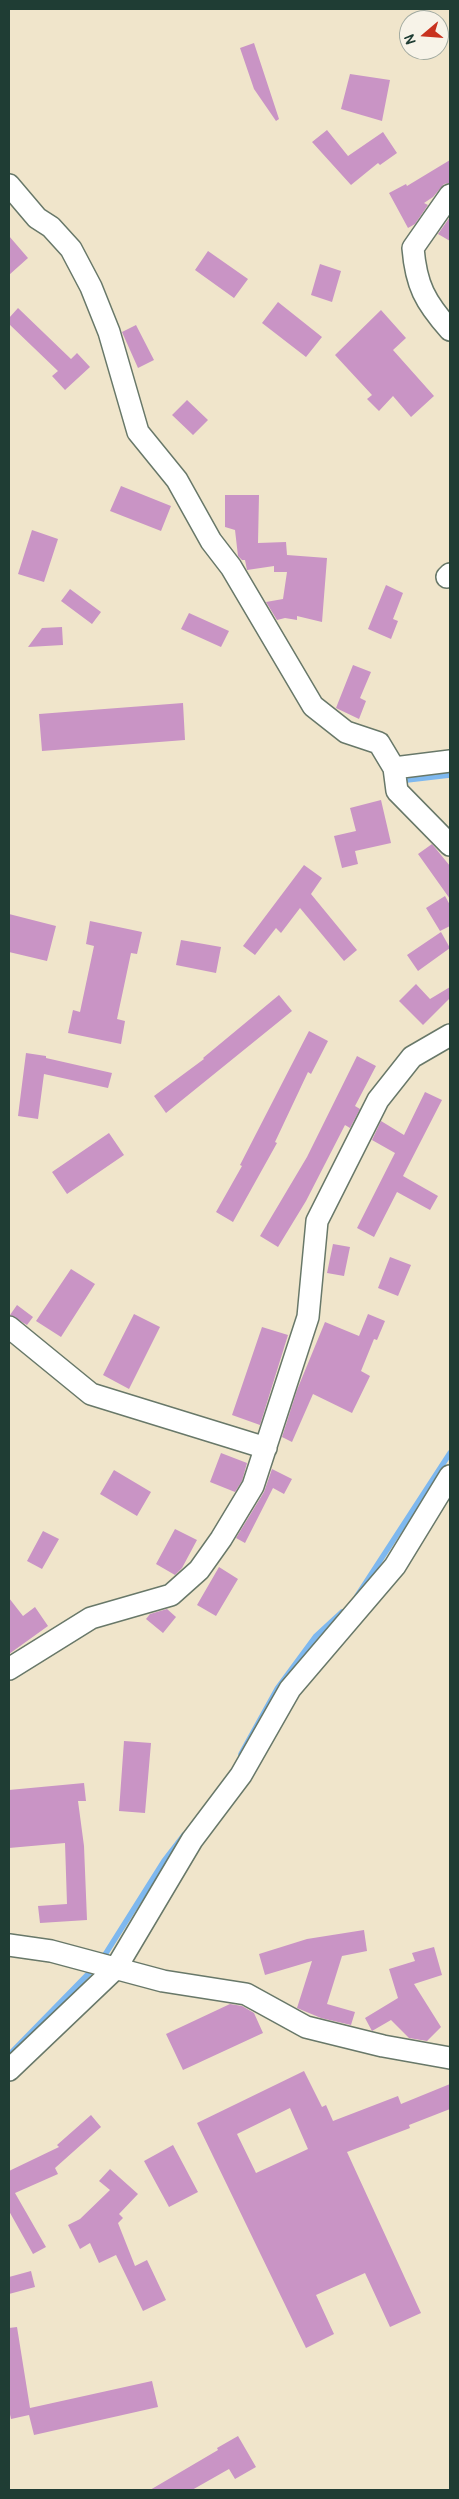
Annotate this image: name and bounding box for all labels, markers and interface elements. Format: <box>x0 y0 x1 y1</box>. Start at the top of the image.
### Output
north arrow <box>399 10 449 60</box>
text: N <box>401 32 420 47</box>

